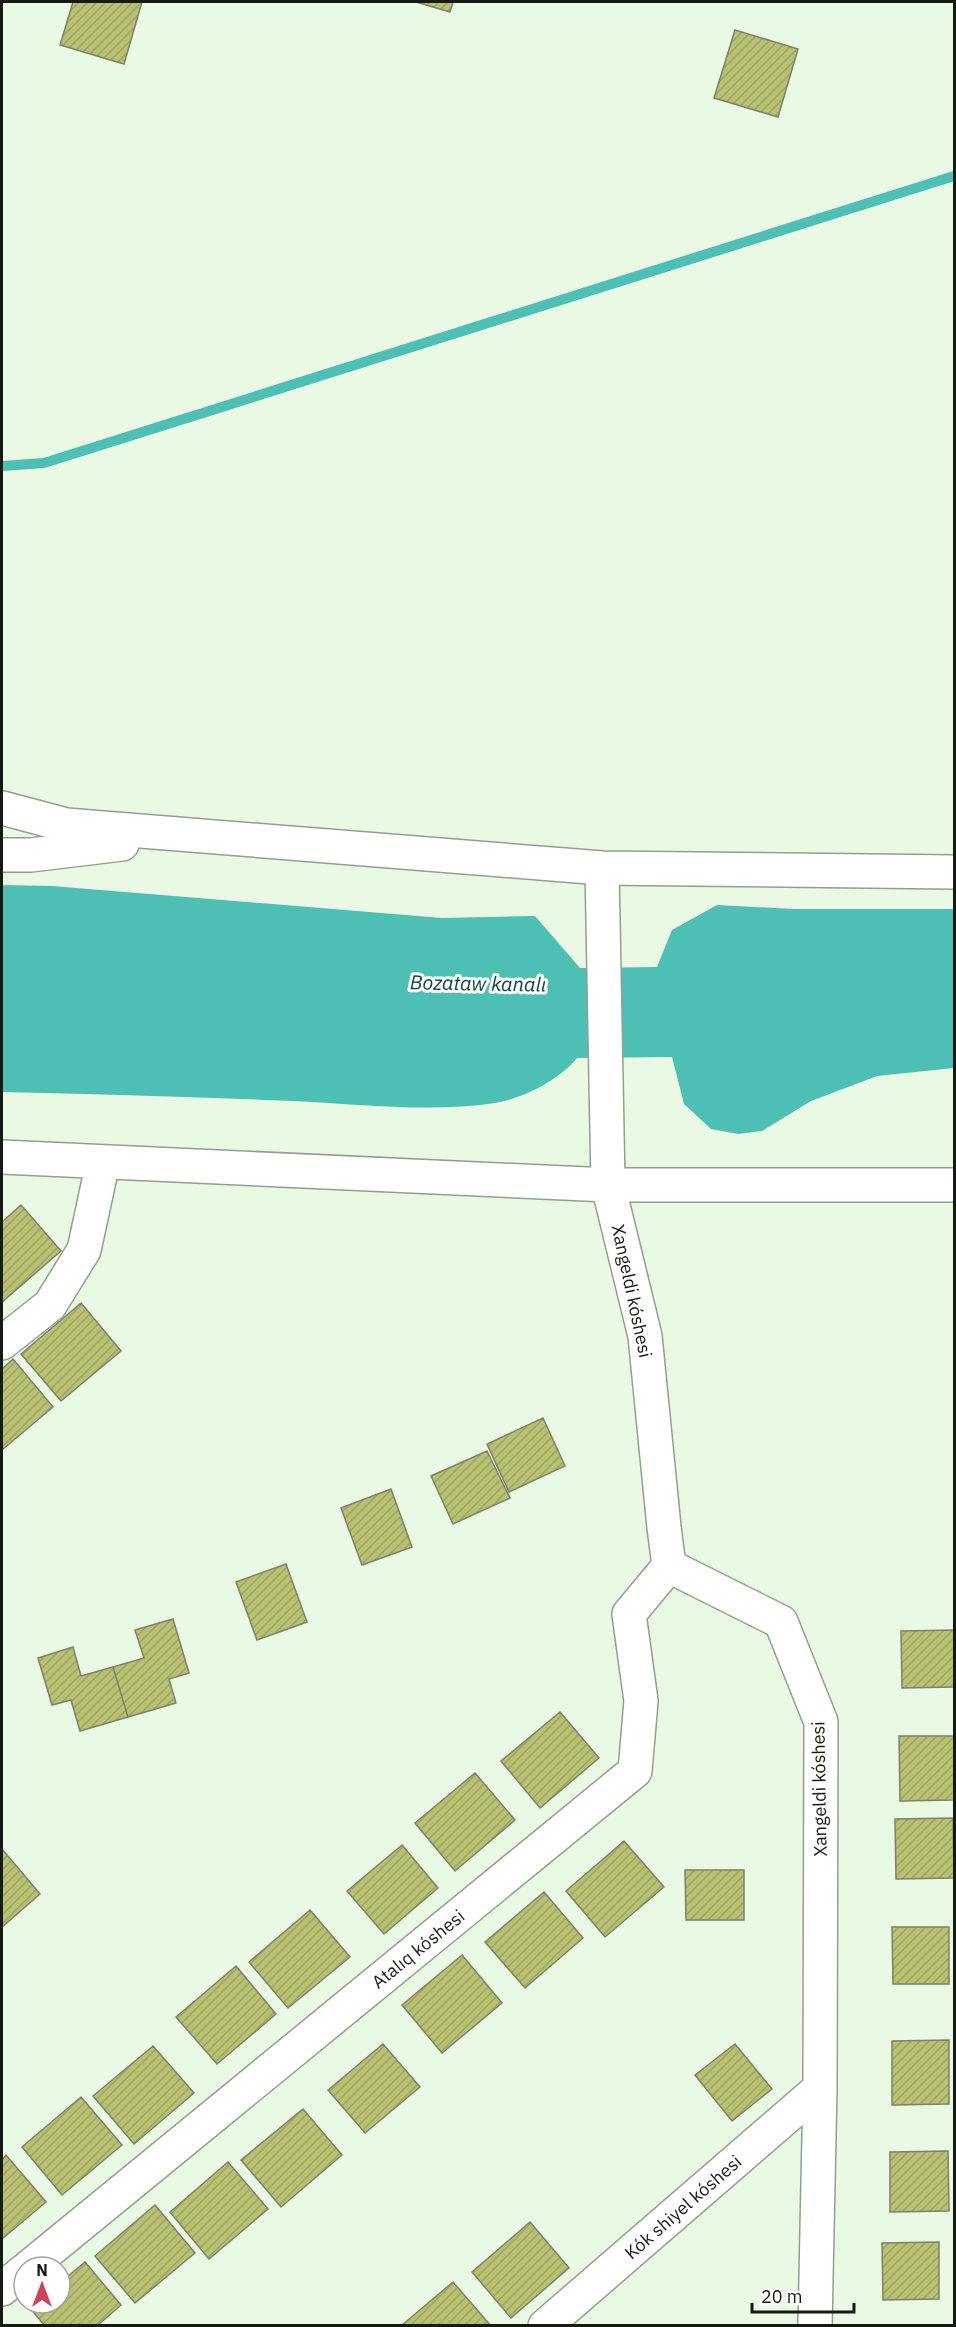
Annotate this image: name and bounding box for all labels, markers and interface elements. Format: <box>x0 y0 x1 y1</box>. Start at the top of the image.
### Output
water label: Bozataw kanalı <box>410 968 546 998</box>
street label: Xangeldi kóshesi <box>607 1222 657 1360</box>
street label: Xangeldi kóshesi <box>806 1721 832 1857</box>
street label: Atalıq kóshesi <box>367 1905 469 1993</box>
street label: Kók shiyel kóshesi <box>620 2150 746 2264</box>
north arrow <box>12 2255 72 2315</box>
text: N <box>36 2260 48 2280</box>
scale bar <box>752 2276 854 2314</box>
text: 20 m <box>761 2285 803 2308</box>

